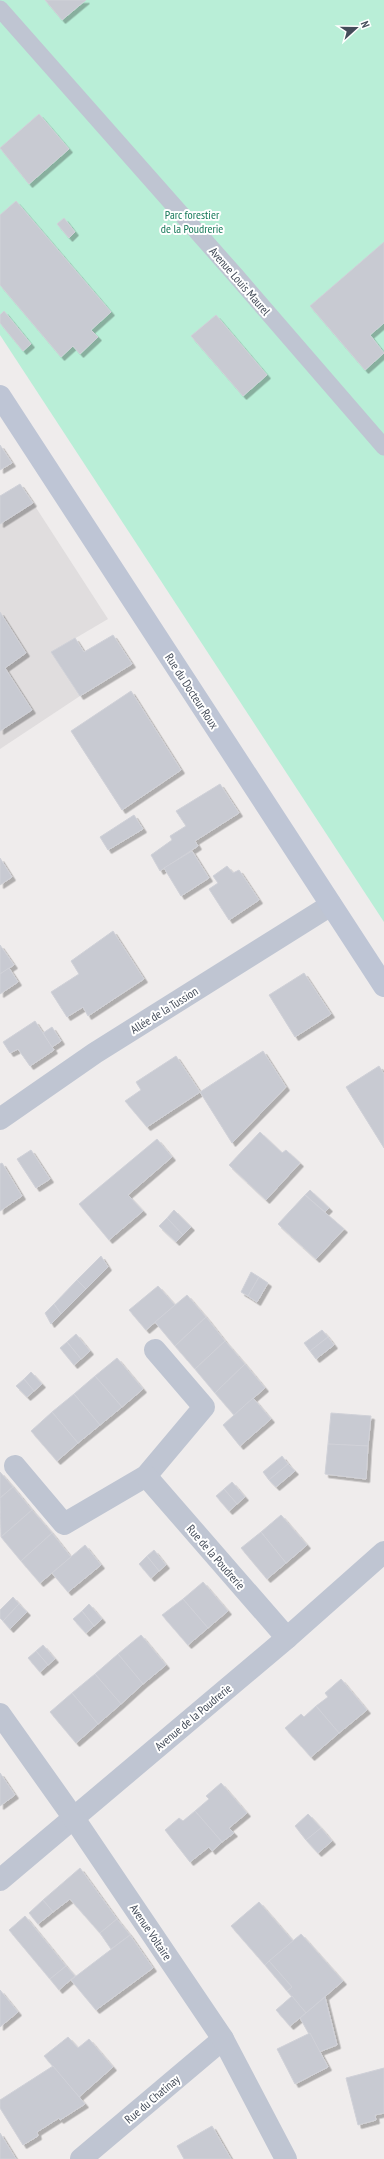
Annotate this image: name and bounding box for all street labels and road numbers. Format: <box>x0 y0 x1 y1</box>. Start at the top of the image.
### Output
street label: Avenue Louis Maurel <box>206 244 274 318</box>
street label: Rue du Docteur Roux <box>162 650 222 732</box>
street label: Allée de la Tussion <box>127 983 201 1037</box>
street label: Rue de la Poudrerie <box>184 1521 248 1593</box>
street label: Avenue de la Poudrerie <box>152 1681 234 1753</box>
street label: Avenue Voltaire <box>127 1901 175 1963</box>
street label: Rue du Chatinay <box>121 2071 183 2126</box>

